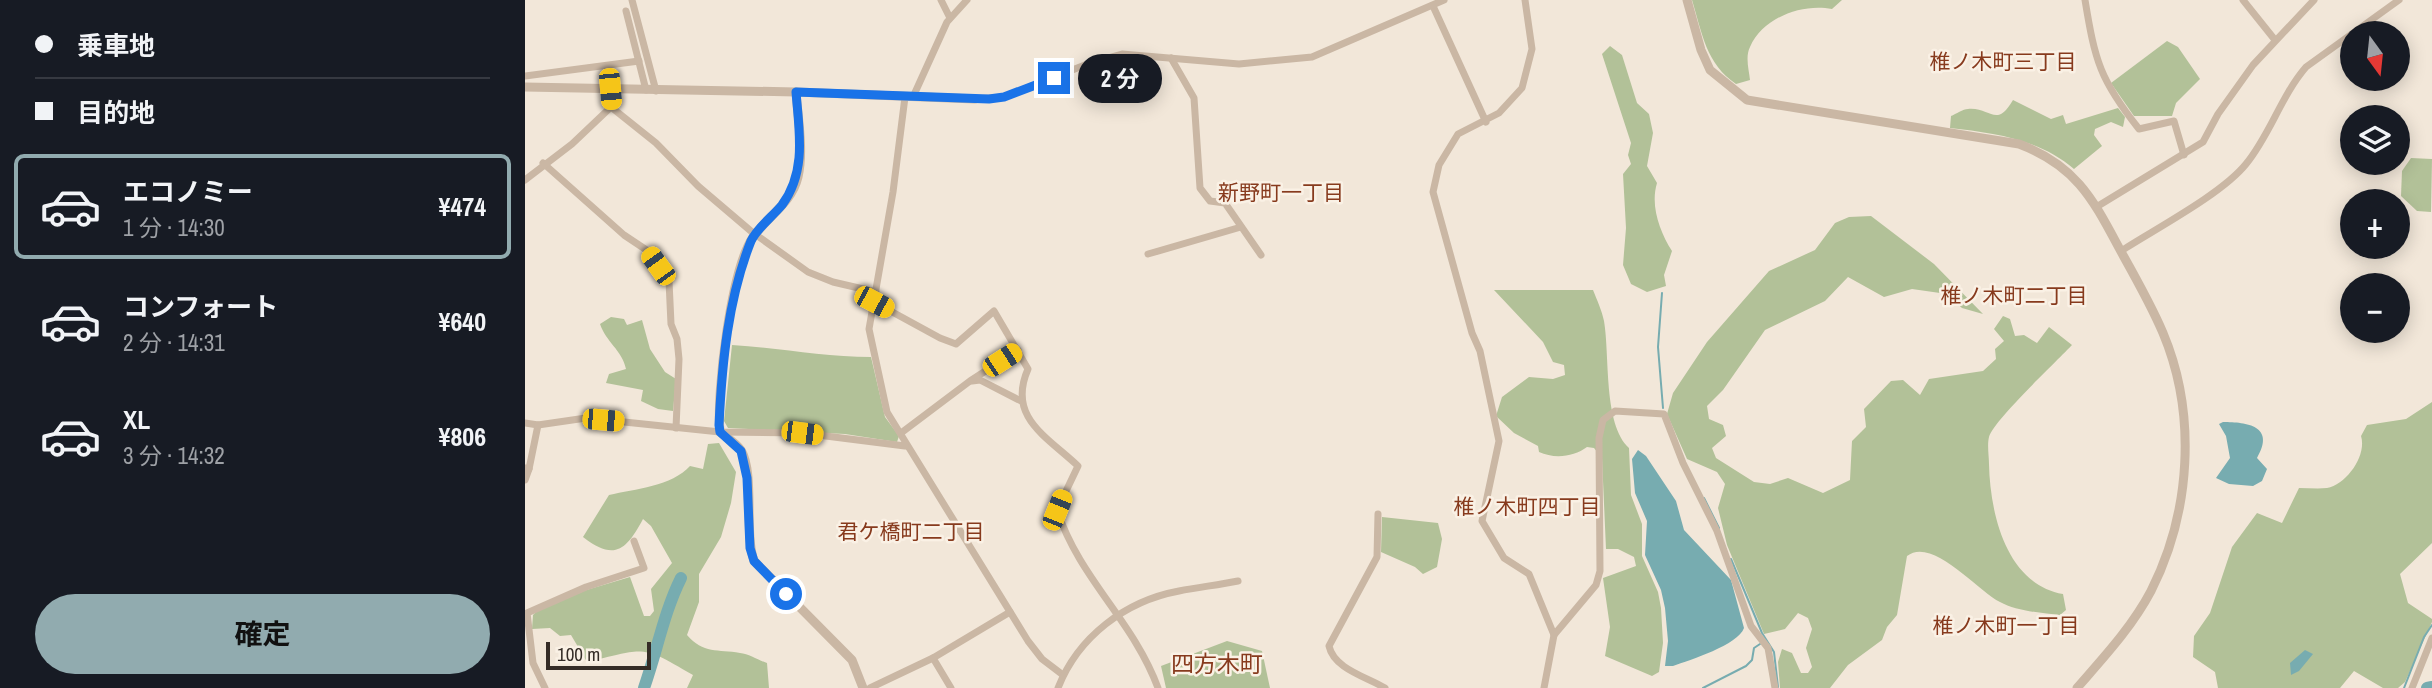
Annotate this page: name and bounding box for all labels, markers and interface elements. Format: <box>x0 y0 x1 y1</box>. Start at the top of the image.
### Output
north arrow <box>2340 21 2410 91</box>
map controls <box>2340 21 2410 343</box>
text: 乗車地 <box>77 28 155 63</box>
district label: 椎ノ木町三丁目 <box>1930 47 2077 76</box>
callout: 2 分 <box>1079 54 1163 102</box>
route end <box>1038 62 1070 94</box>
text: 2 分 <box>1101 63 1139 94</box>
car <box>598 67 623 111</box>
text: 目的地 <box>77 95 155 130</box>
button: layers <box>2340 105 2410 175</box>
text: エコノミー <box>123 174 253 209</box>
icon: car <box>39 175 102 238</box>
district label: 新野町一丁目 <box>1218 178 1344 207</box>
text: ¥474 <box>439 189 486 224</box>
button: + <box>2340 189 2410 259</box>
text: 1 分 · 14:30 <box>123 212 225 243</box>
car <box>638 243 679 289</box>
button: − <box>2340 273 2410 343</box>
district label: 椎ノ木町二丁目 <box>1941 281 2088 310</box>
car <box>851 283 898 321</box>
text: コンフォート <box>123 289 278 324</box>
icon: car <box>39 290 102 353</box>
text: ¥640 <box>439 304 486 339</box>
text: 2 分 · 14:31 <box>123 327 225 358</box>
car <box>979 340 1026 380</box>
text: XL <box>123 402 150 437</box>
icon: car <box>39 405 102 468</box>
car <box>582 408 625 432</box>
text: ¥806 <box>439 419 486 454</box>
car <box>780 420 825 446</box>
text: 3 分 · 14:32 <box>123 440 225 471</box>
car <box>1040 487 1075 533</box>
district label: 椎ノ木町四丁目 <box>1454 492 1601 521</box>
district label: 君ケ橋町二丁目 <box>838 517 985 546</box>
route start <box>770 578 802 610</box>
button: 確定 <box>35 594 490 674</box>
district label: 椎ノ木町一丁目 <box>1933 611 2080 640</box>
scale bar <box>546 639 651 671</box>
text: 100 m <box>557 641 600 667</box>
district label: 四方木町 <box>1171 648 1263 679</box>

